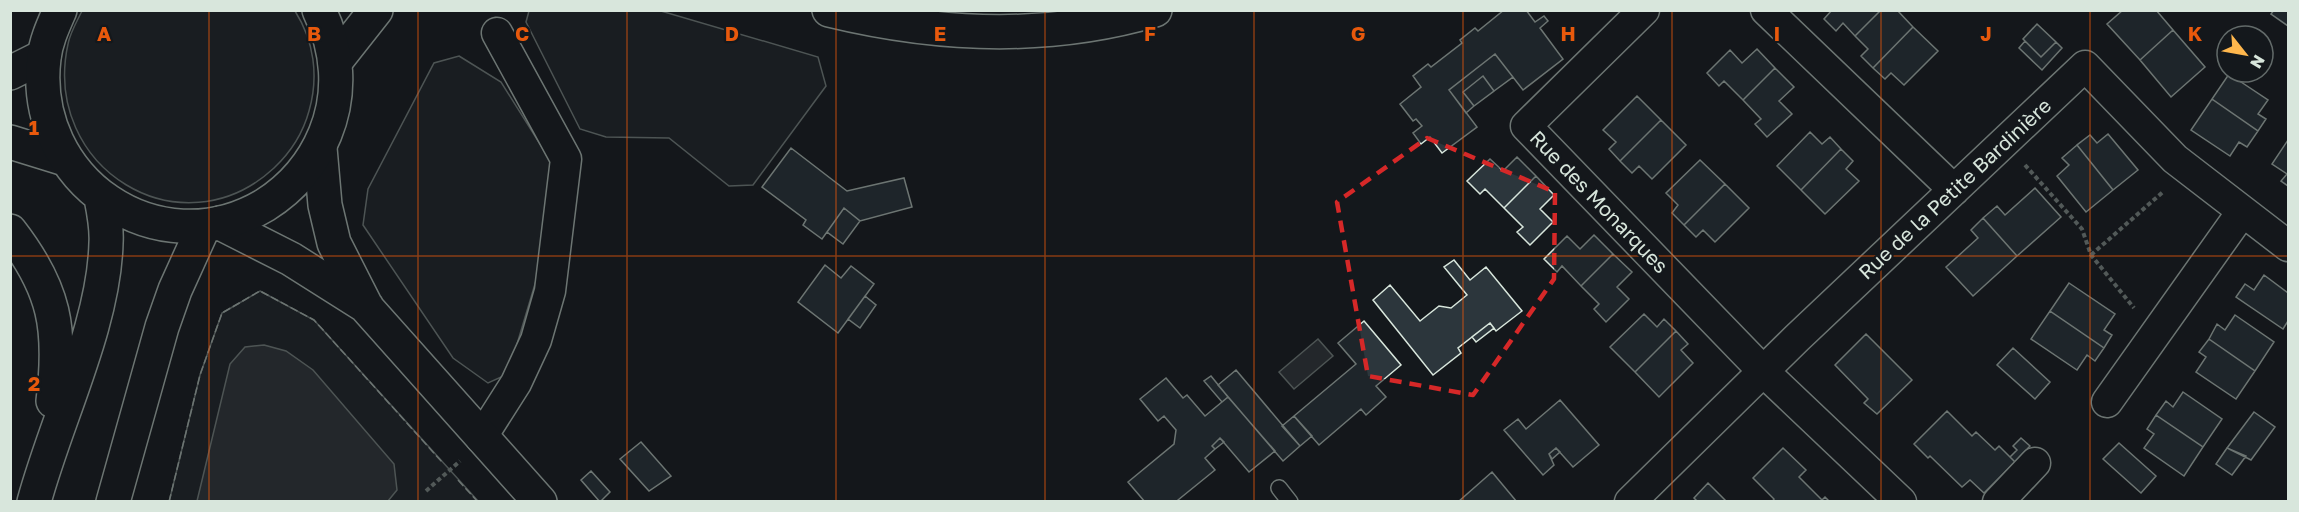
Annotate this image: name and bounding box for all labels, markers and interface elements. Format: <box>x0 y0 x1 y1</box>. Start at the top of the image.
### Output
text: A <box>97 21 111 45</box>
text: B <box>307 21 321 45</box>
text: C <box>515 21 529 45</box>
text: D <box>725 21 739 45</box>
text: E <box>934 21 946 45</box>
text: F <box>1144 21 1156 45</box>
text: G <box>1351 21 1365 45</box>
text: H <box>1560 21 1576 45</box>
text: I <box>1774 21 1780 45</box>
text: J <box>1980 21 1992 45</box>
text: K <box>2188 21 2203 45</box>
north arrow <box>2215 24 2275 84</box>
text: N <box>2246 51 2270 72</box>
street label: Rue de la Petite Bardinière <box>1853 93 2056 284</box>
text: 1 <box>29 115 39 139</box>
street label: Rue des Monarques <box>1526 125 1674 277</box>
text: 2 <box>28 371 40 395</box>

